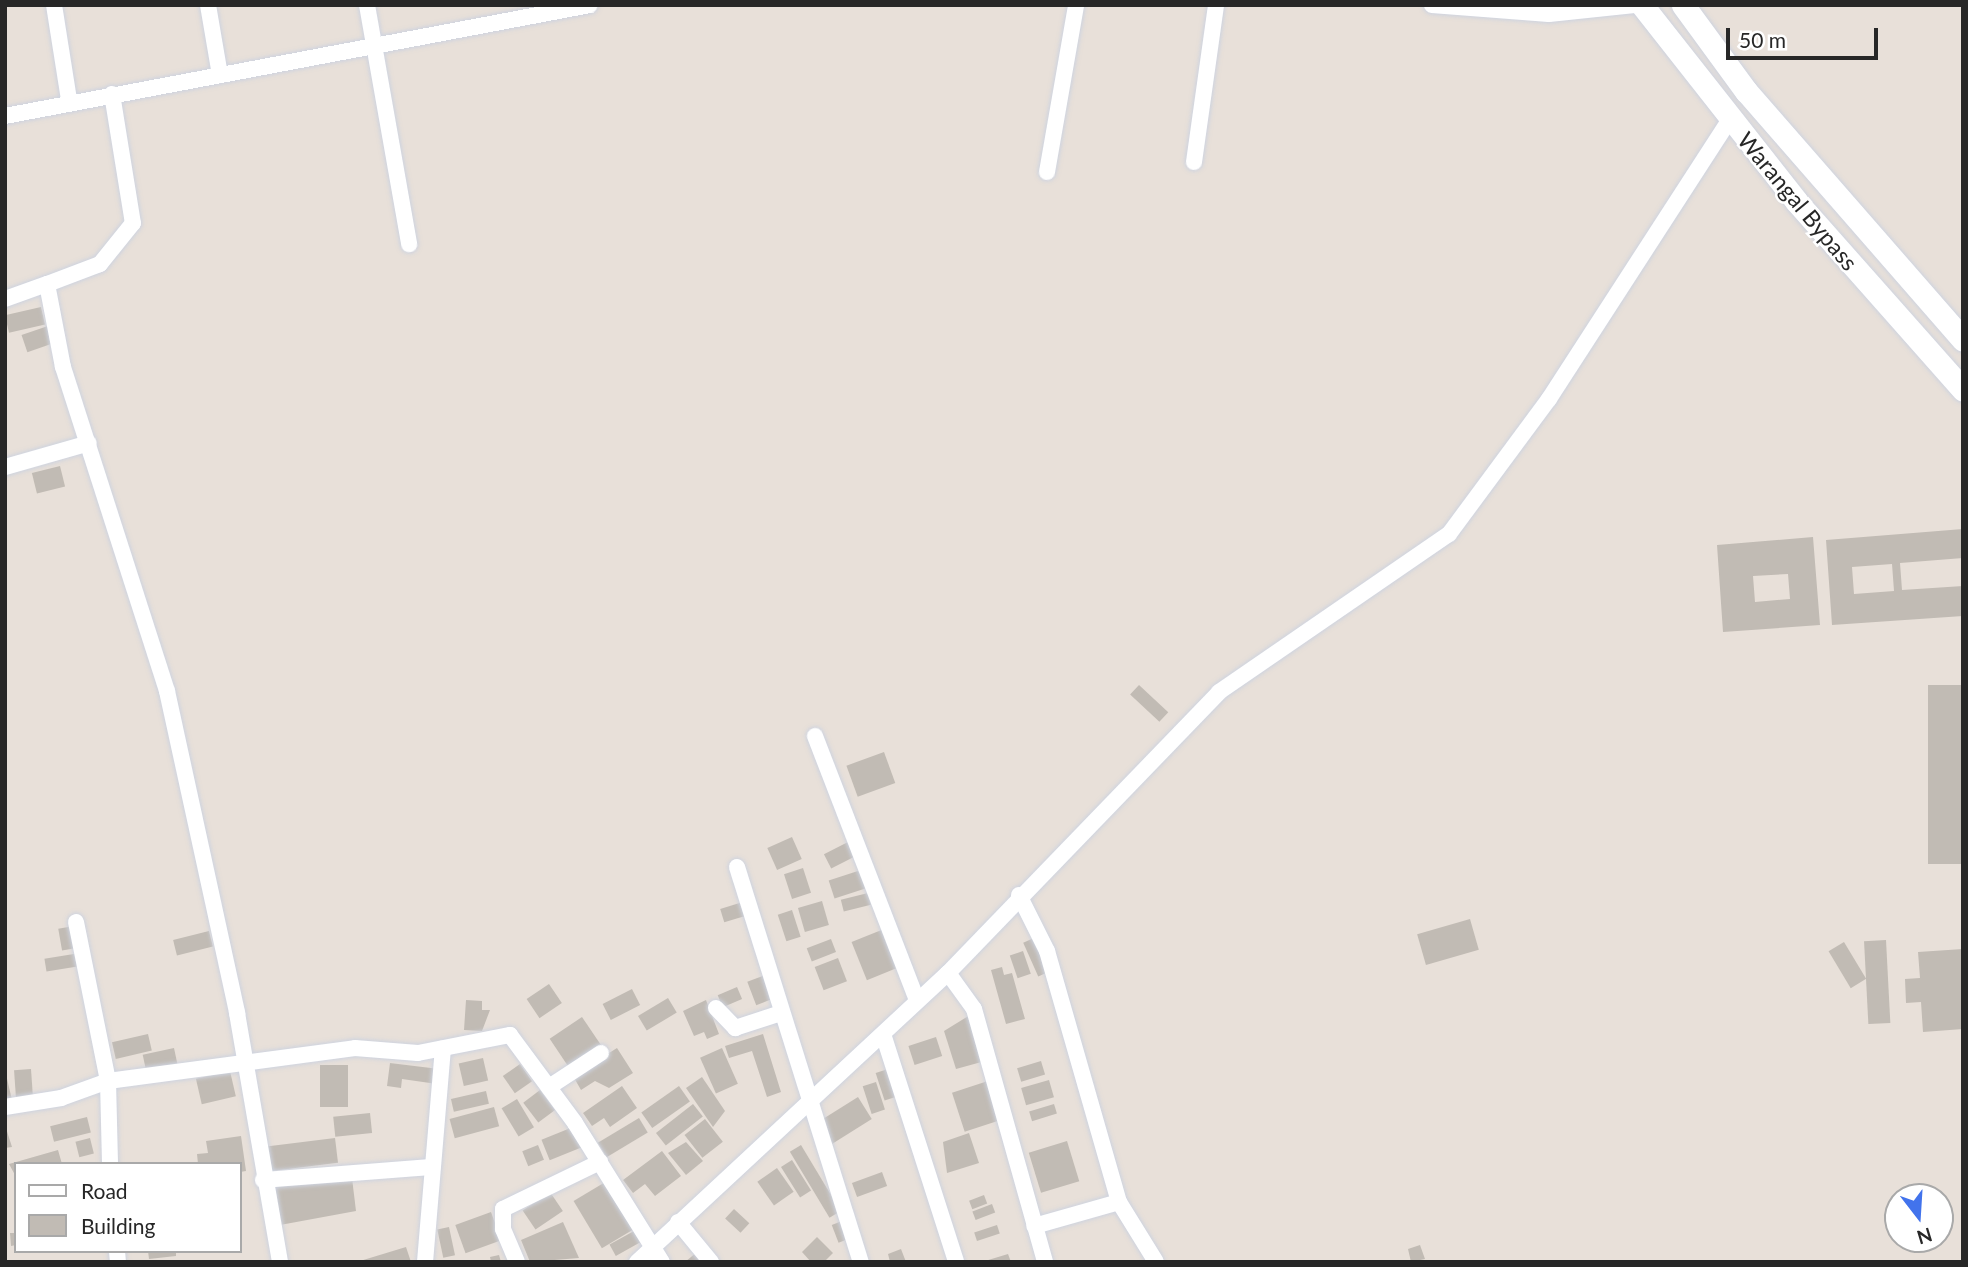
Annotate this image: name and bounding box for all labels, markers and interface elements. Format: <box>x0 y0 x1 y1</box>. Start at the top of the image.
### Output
scale bar <box>1730 14 1882 58</box>
text: 50 m <box>1739 27 1786 52</box>
street label: Warangal Bypass <box>1732 126 1864 276</box>
legend <box>14 1162 242 1253</box>
text: Road <box>81 1178 128 1203</box>
north arrow <box>1884 1183 1954 1253</box>
text: Building <box>81 1213 156 1238</box>
text: N <box>1914 1224 1935 1250</box>

